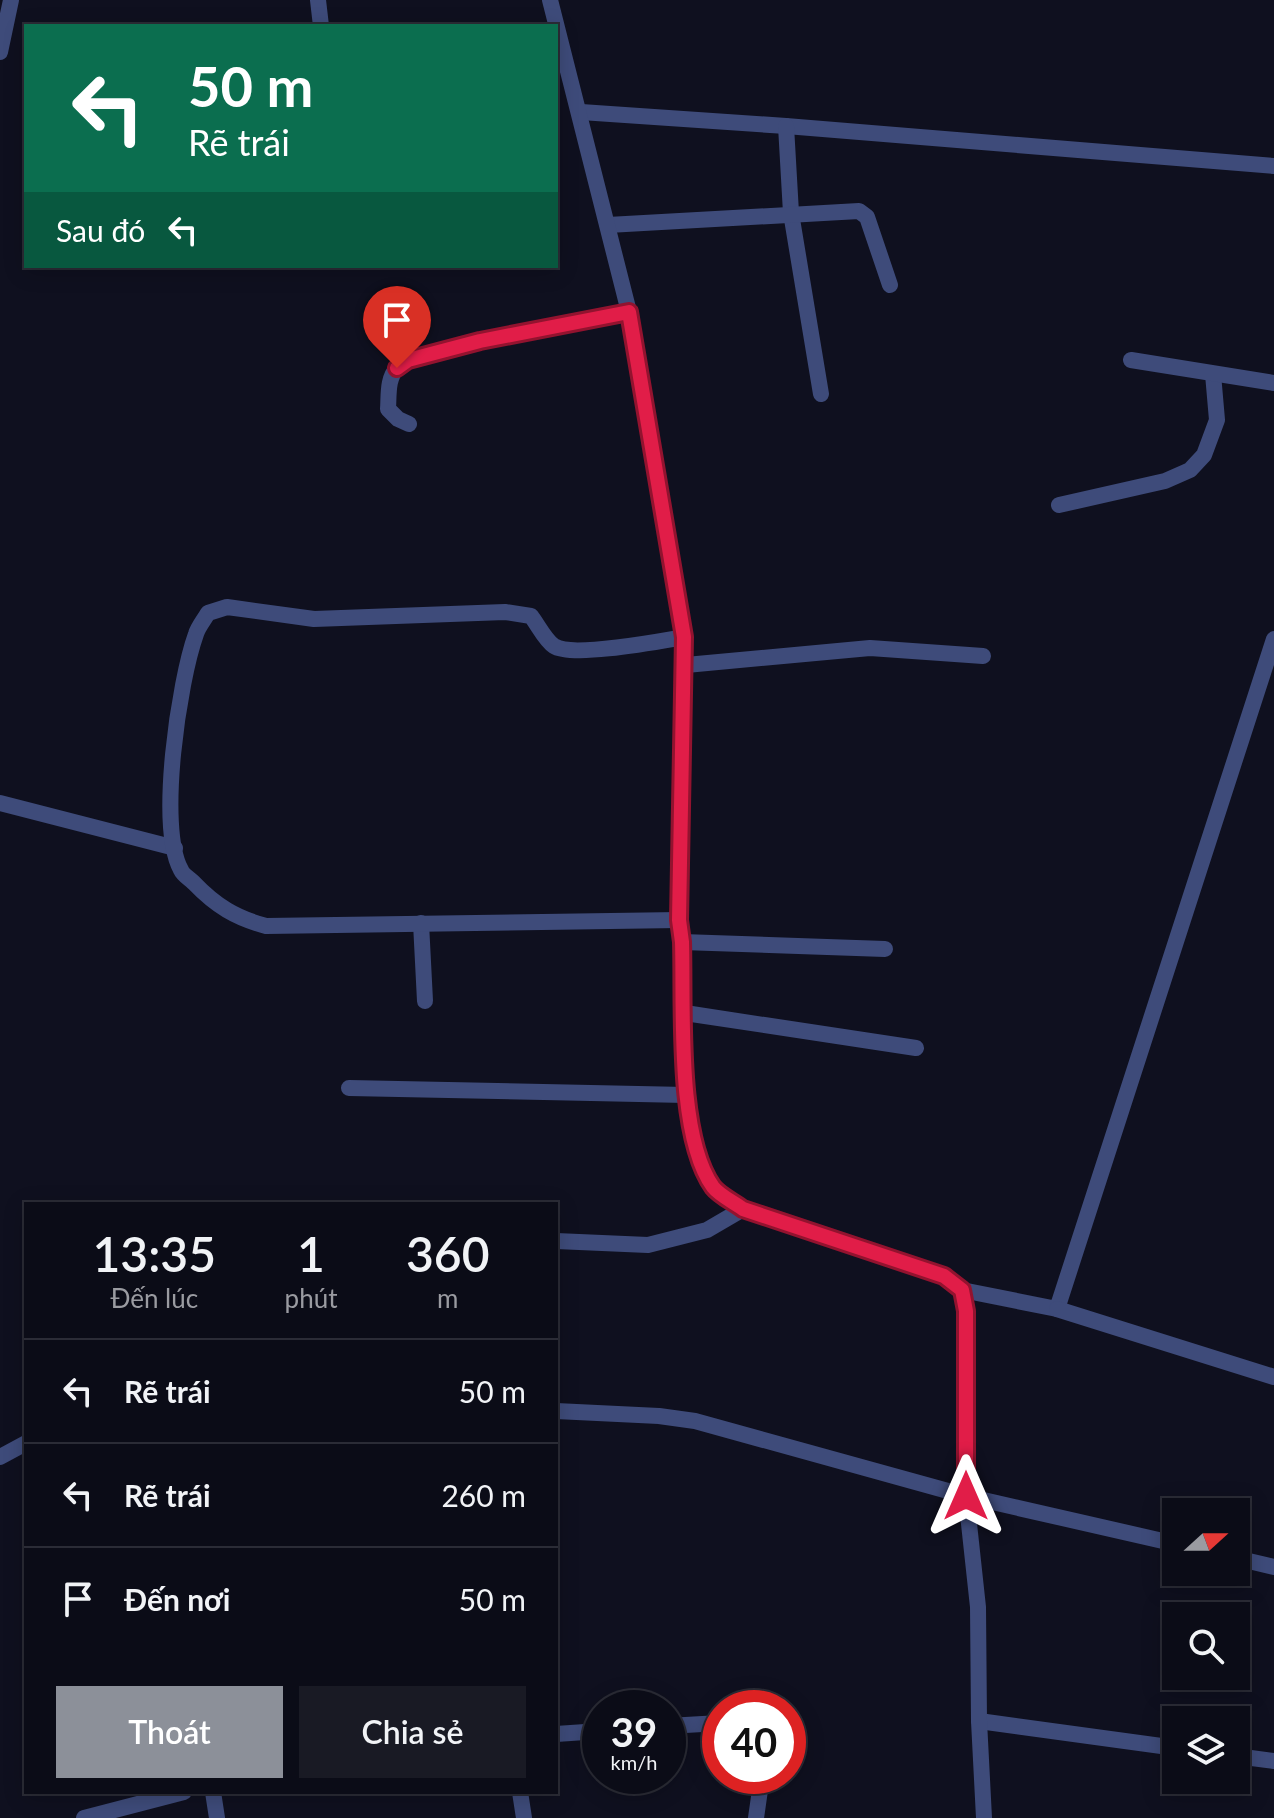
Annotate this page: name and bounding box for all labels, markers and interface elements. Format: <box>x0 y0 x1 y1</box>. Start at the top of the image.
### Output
text: 50 m <box>188 52 313 119</box>
icon: left <box>56 56 160 160</box>
text: Rẽ trái <box>188 120 290 164</box>
icon: left <box>161 208 205 252</box>
text: Sau đó <box>56 212 145 248</box>
pin <box>363 286 431 368</box>
icon: arrive <box>375 298 419 342</box>
text: 13:35 <box>93 1225 216 1282</box>
text: 1 <box>297 1225 325 1282</box>
text: 360 <box>406 1225 490 1282</box>
text: Đến lúc <box>110 1282 198 1314</box>
text: phút <box>285 1282 337 1314</box>
text: m <box>437 1282 458 1314</box>
icon: left <box>56 1369 100 1413</box>
text: Rẽ trái <box>124 1373 211 1409</box>
text: 50 m <box>459 1373 526 1409</box>
position arrow <box>924 1454 1008 1538</box>
icon: left <box>56 1473 100 1517</box>
text: Rẽ trái <box>124 1477 211 1513</box>
text: 260 m <box>441 1477 526 1513</box>
north arrow <box>1162 1498 1250 1586</box>
map controls <box>1162 1498 1250 1794</box>
icon: arrive <box>56 1577 100 1621</box>
text: Đến nơi <box>124 1581 230 1617</box>
text: 50 m <box>459 1581 526 1617</box>
button: search <box>1162 1602 1250 1690</box>
button: Thoát <box>56 1686 283 1778</box>
button: Chia sẻ <box>299 1686 526 1778</box>
speed limit sign: 40 <box>702 1690 806 1794</box>
button: layers <box>1162 1706 1250 1794</box>
text: 39 <box>611 1708 657 1756</box>
text: km/h <box>611 1750 657 1774</box>

